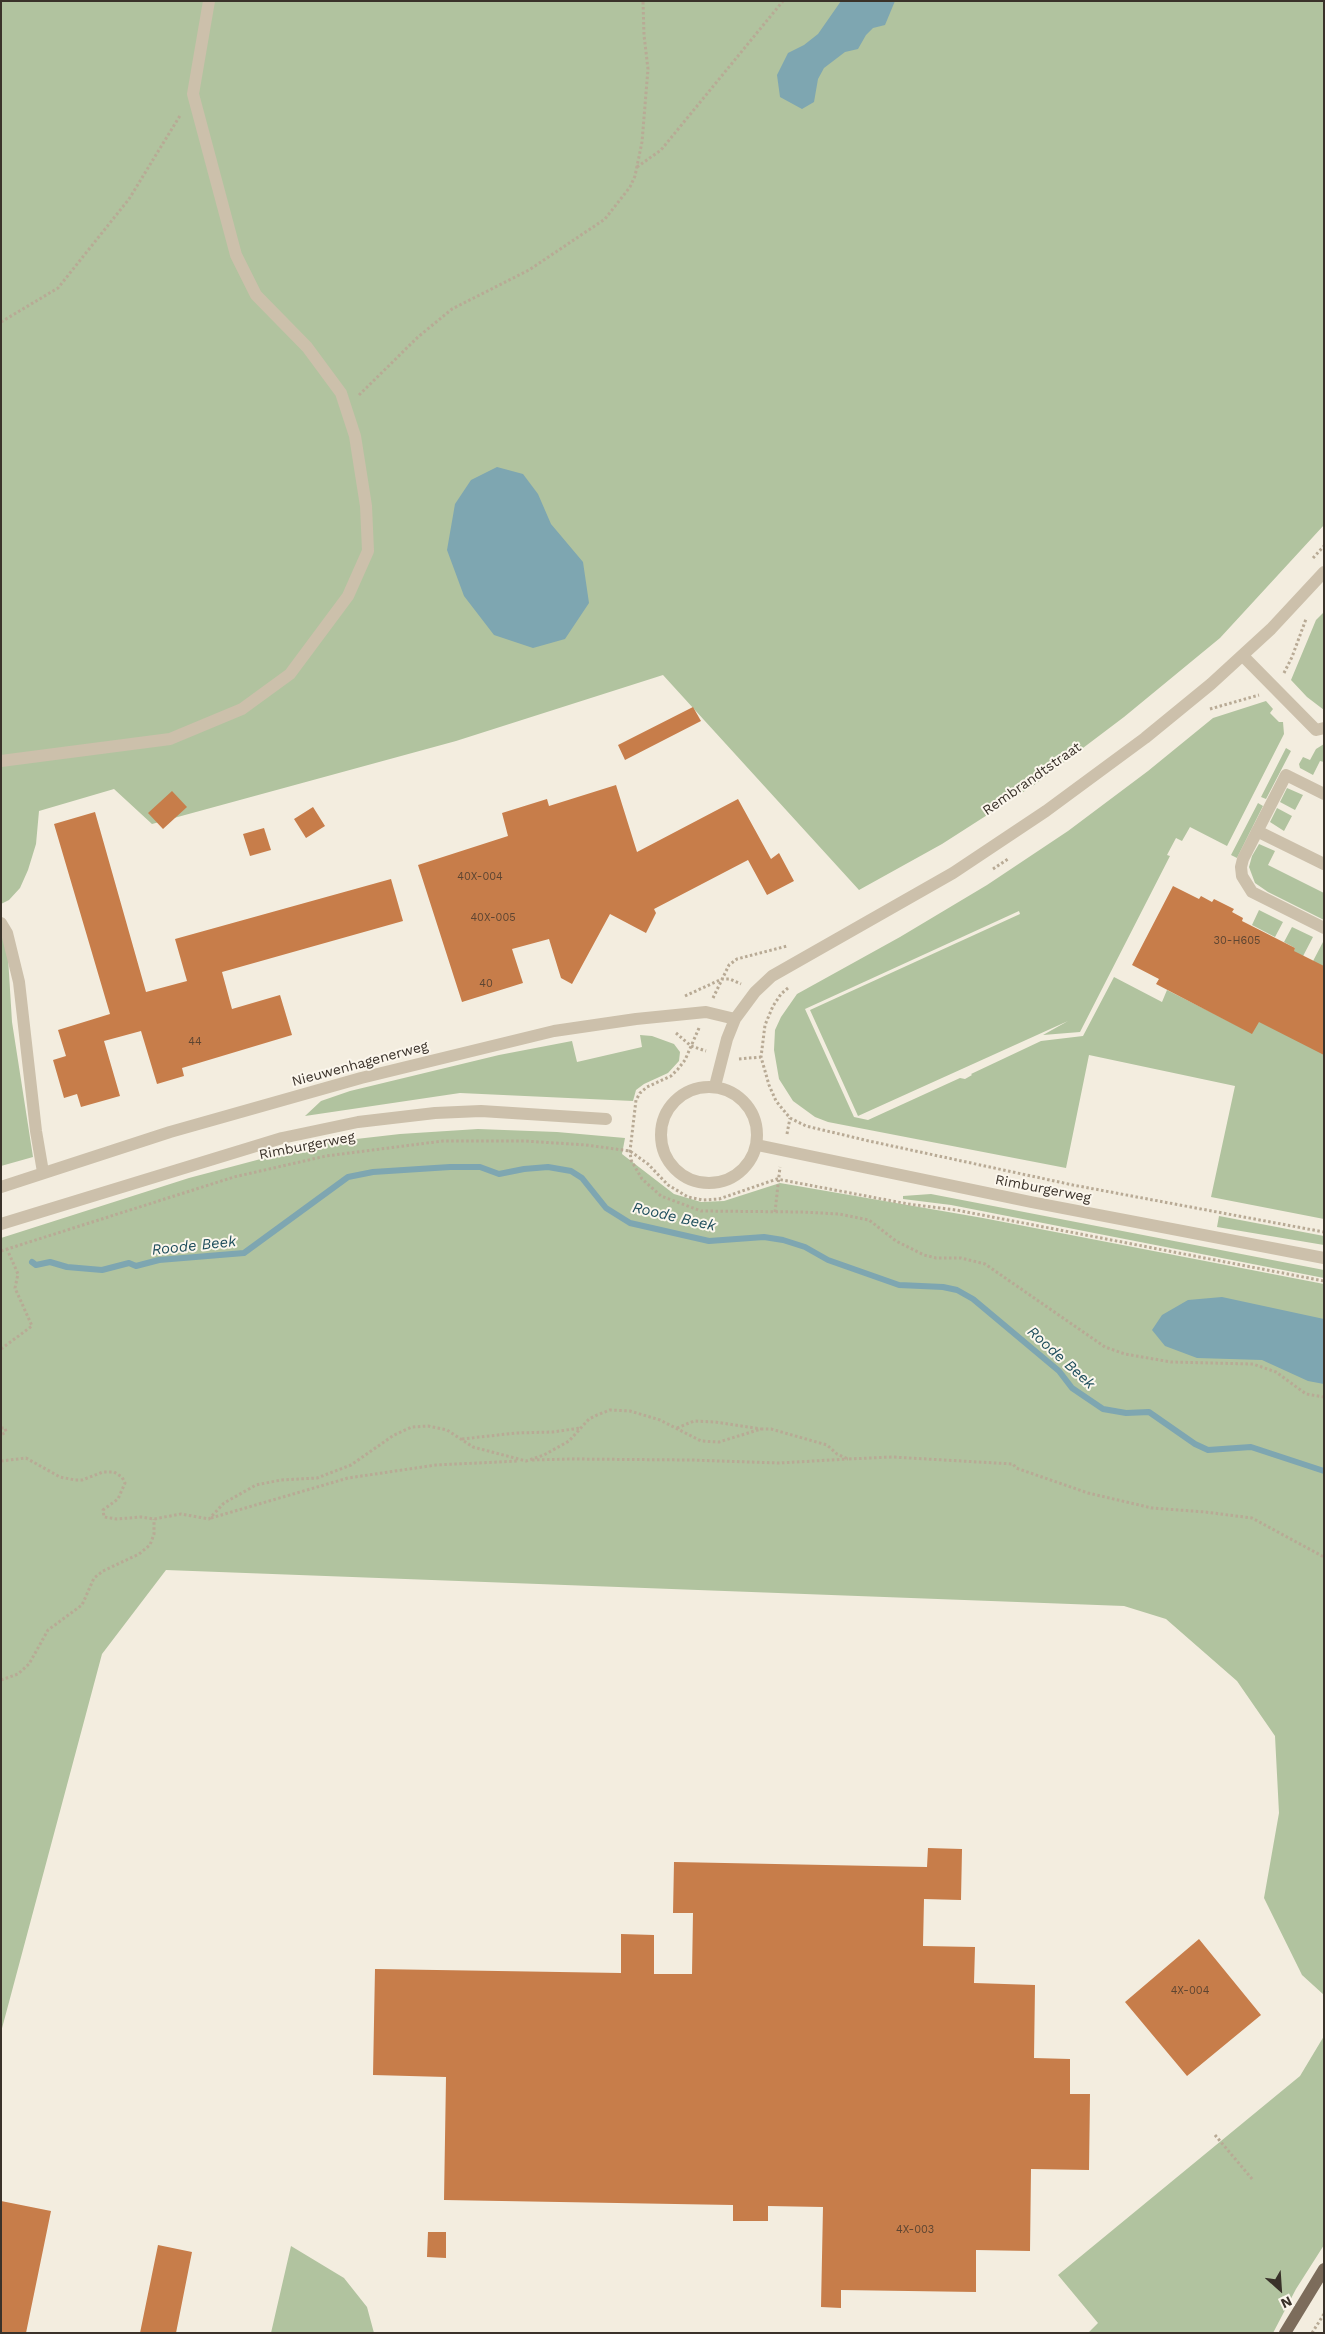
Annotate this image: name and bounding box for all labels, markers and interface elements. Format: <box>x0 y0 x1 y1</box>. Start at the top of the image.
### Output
street label: Rembrandtstraat <box>980 739 1084 819</box>
house number: 40X-004 <box>457 870 503 884</box>
house number: 40X-005 <box>470 911 516 925</box>
house number: 30-H605 <box>1214 934 1260 948</box>
house number: 40 <box>479 977 493 991</box>
house number: 44 <box>188 1035 202 1049</box>
street label: Nieuwenhagenerweg <box>290 1038 430 1090</box>
street label: Rimburgerweg <box>258 1128 356 1164</box>
street label: Rimburgerweg <box>994 1171 1092 1207</box>
water label: Roode Beek <box>631 1199 717 1235</box>
water label: Roode Beek <box>151 1233 237 1259</box>
water label: Roode Beek <box>1023 1323 1099 1393</box>
house number: 4X-004 <box>1171 1984 1209 1998</box>
house number: 4X-003 <box>896 2223 934 2237</box>
north arrow <box>1255 2264 1305 2314</box>
text: N <box>1278 2293 1295 2312</box>

